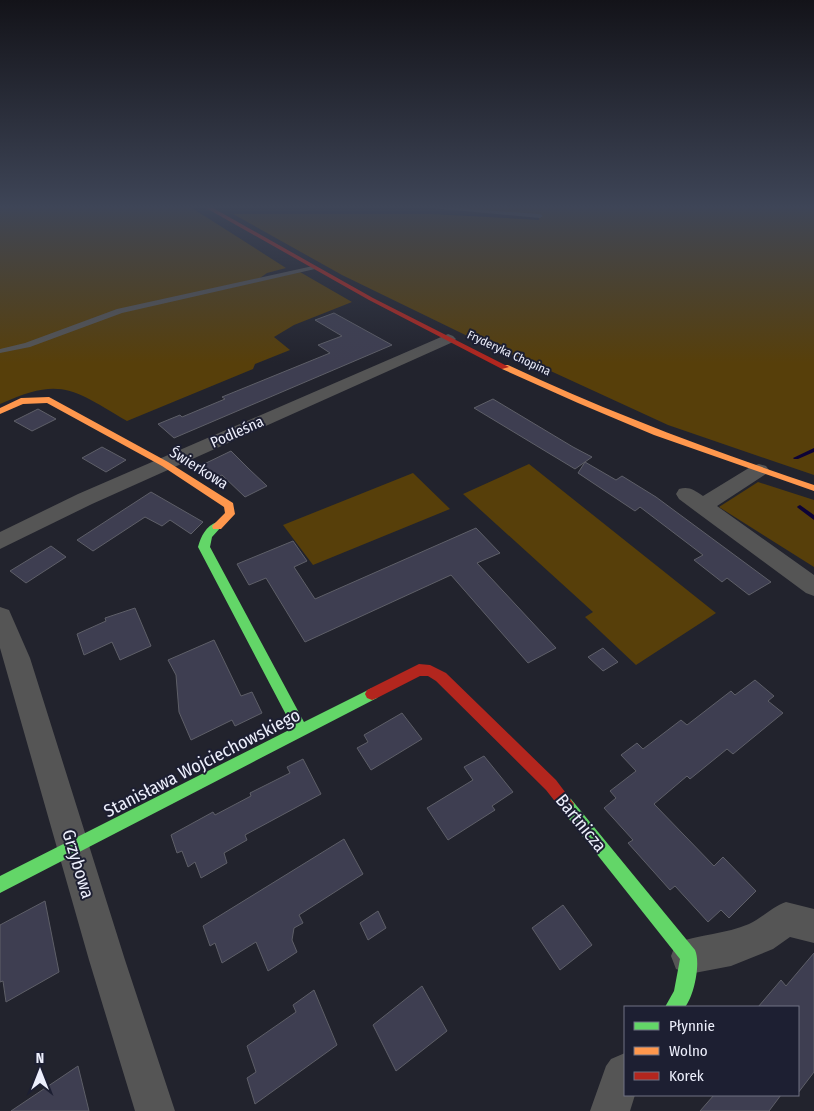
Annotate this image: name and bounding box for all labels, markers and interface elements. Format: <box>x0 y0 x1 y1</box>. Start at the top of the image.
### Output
street label: Fryderyka Chopina <box>465 328 553 379</box>
street label: Podleśna <box>208 412 266 452</box>
street label: Świerkowa <box>166 443 232 493</box>
street label: Stanisława Wojciechowskiego <box>100 704 304 822</box>
street label: Bartnicza <box>551 790 611 857</box>
street label: Grzybowa <box>57 827 99 901</box>
legend <box>624 1006 799 1096</box>
text: Płynnie <box>669 1017 715 1035</box>
text: Wolno <box>669 1042 708 1060</box>
north arrow <box>15 1046 65 1096</box>
text: N <box>36 1050 44 1067</box>
text: Korek <box>669 1067 704 1085</box>

